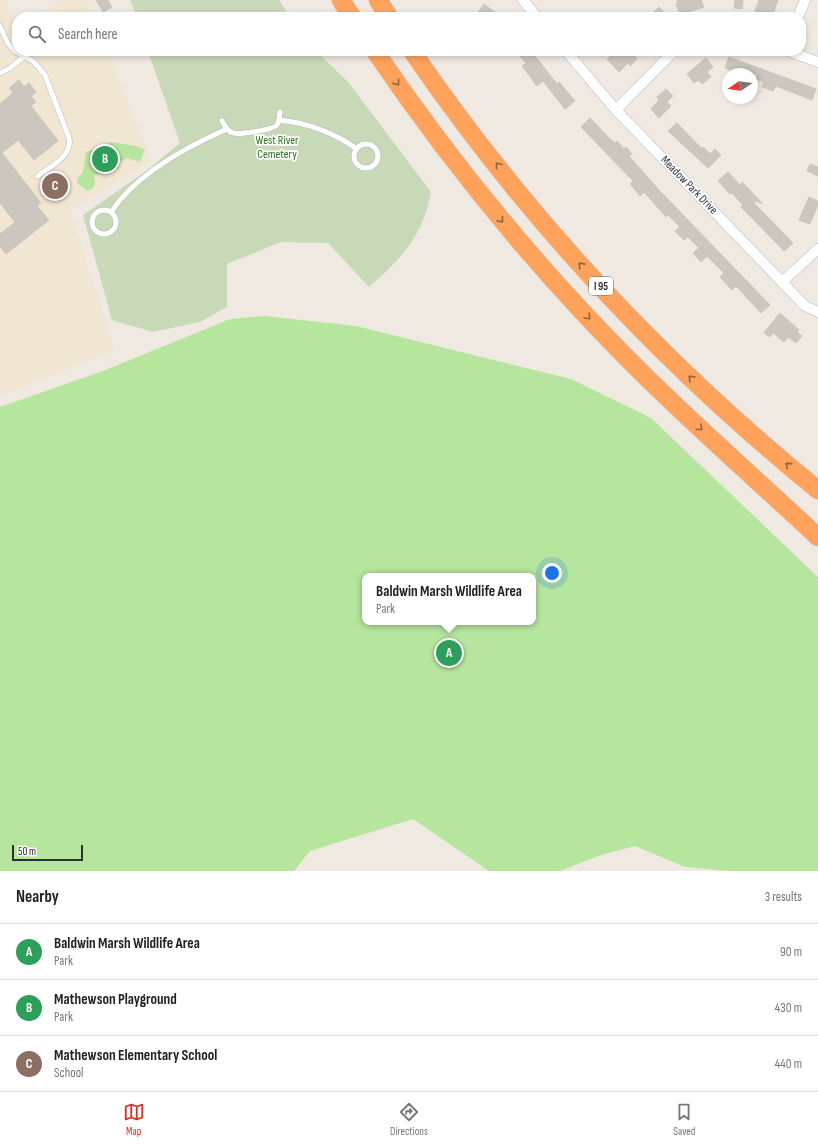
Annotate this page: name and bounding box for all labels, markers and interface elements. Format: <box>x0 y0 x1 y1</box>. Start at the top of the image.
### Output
search box <box>12 12 806 56</box>
icon: search <box>26 23 48 45</box>
text: Search here <box>58 25 118 44</box>
north arrow <box>722 68 758 104</box>
one-way arrow <box>392 79 400 86</box>
park label: West River Cemetery <box>256 133 299 162</box>
pin: B <box>92 144 118 174</box>
street label: Meadow Park Drive <box>657 153 721 218</box>
one-way arrow <box>495 163 502 170</box>
pin: C <box>42 171 68 201</box>
one-way arrow <box>497 215 504 222</box>
one-way arrow <box>579 262 586 270</box>
road number: I 95 <box>589 277 613 295</box>
one-way arrow <box>583 312 590 320</box>
one-way arrow <box>688 375 696 383</box>
one-way arrow <box>695 423 703 431</box>
one-way arrow <box>785 463 793 470</box>
your location <box>542 563 562 583</box>
popup <box>362 573 536 625</box>
text: Baldwin Marsh Wildlife Area <box>376 582 522 601</box>
text: Park <box>376 601 395 617</box>
pin: A <box>436 638 462 668</box>
scale bar <box>12 843 83 862</box>
text: 50 m <box>18 845 36 858</box>
text: Nearby <box>16 887 59 907</box>
text: 3 results <box>765 889 802 905</box>
text: Baldwin Marsh Wildlife Area <box>54 934 200 953</box>
text: A <box>26 944 32 960</box>
text: 90 m <box>780 944 802 960</box>
text: Park <box>54 953 73 969</box>
text: Mathewson Playground <box>54 990 177 1009</box>
text: B <box>26 1000 32 1016</box>
text: 430 m <box>775 1000 802 1016</box>
text: Park <box>54 1009 73 1025</box>
text: Mathewson Elementary School <box>54 1046 217 1065</box>
text: C <box>26 1056 32 1072</box>
text: 440 m <box>775 1056 802 1072</box>
text: School <box>54 1065 84 1081</box>
tab: Map <box>123 1101 145 1138</box>
tab: Directions <box>390 1101 428 1138</box>
tab: Saved <box>673 1101 695 1138</box>

